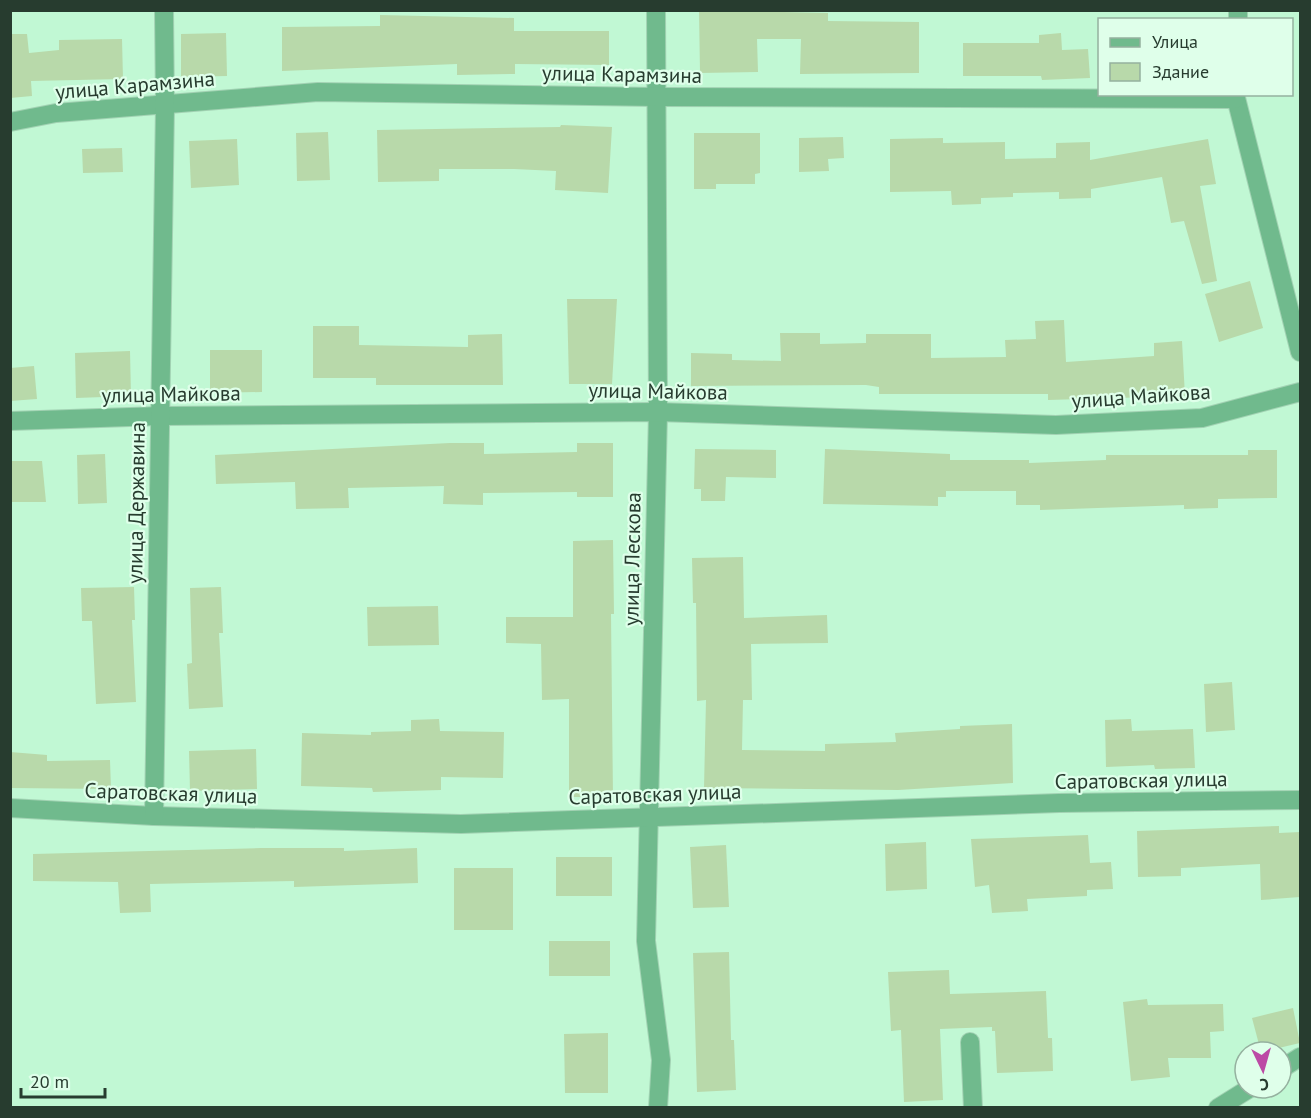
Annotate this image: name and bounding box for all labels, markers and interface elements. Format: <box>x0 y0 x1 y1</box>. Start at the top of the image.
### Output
legend <box>1098 18 1293 96</box>
text: Улица <box>1152 30 1198 53</box>
street label: улица Карамзина <box>542 59 702 89</box>
text: Здание <box>1152 60 1209 83</box>
street label: улица Карамзина <box>54 65 216 105</box>
street label: улица Майкова <box>588 376 728 406</box>
street label: улица Майкова <box>1070 378 1212 414</box>
street label: улица Майкова <box>101 379 241 409</box>
street label: улица Державина <box>121 422 151 584</box>
street label: улица Лескова <box>617 492 647 626</box>
street label: Саратовская улица <box>1054 765 1228 795</box>
street label: Саратовская улица <box>84 776 258 810</box>
street label: Саратовская улица <box>568 777 742 811</box>
north arrow <box>1233 1040 1293 1100</box>
scale bar <box>21 1061 105 1099</box>
text: 20 m <box>30 1070 69 1093</box>
text: С <box>1259 1075 1270 1095</box>

